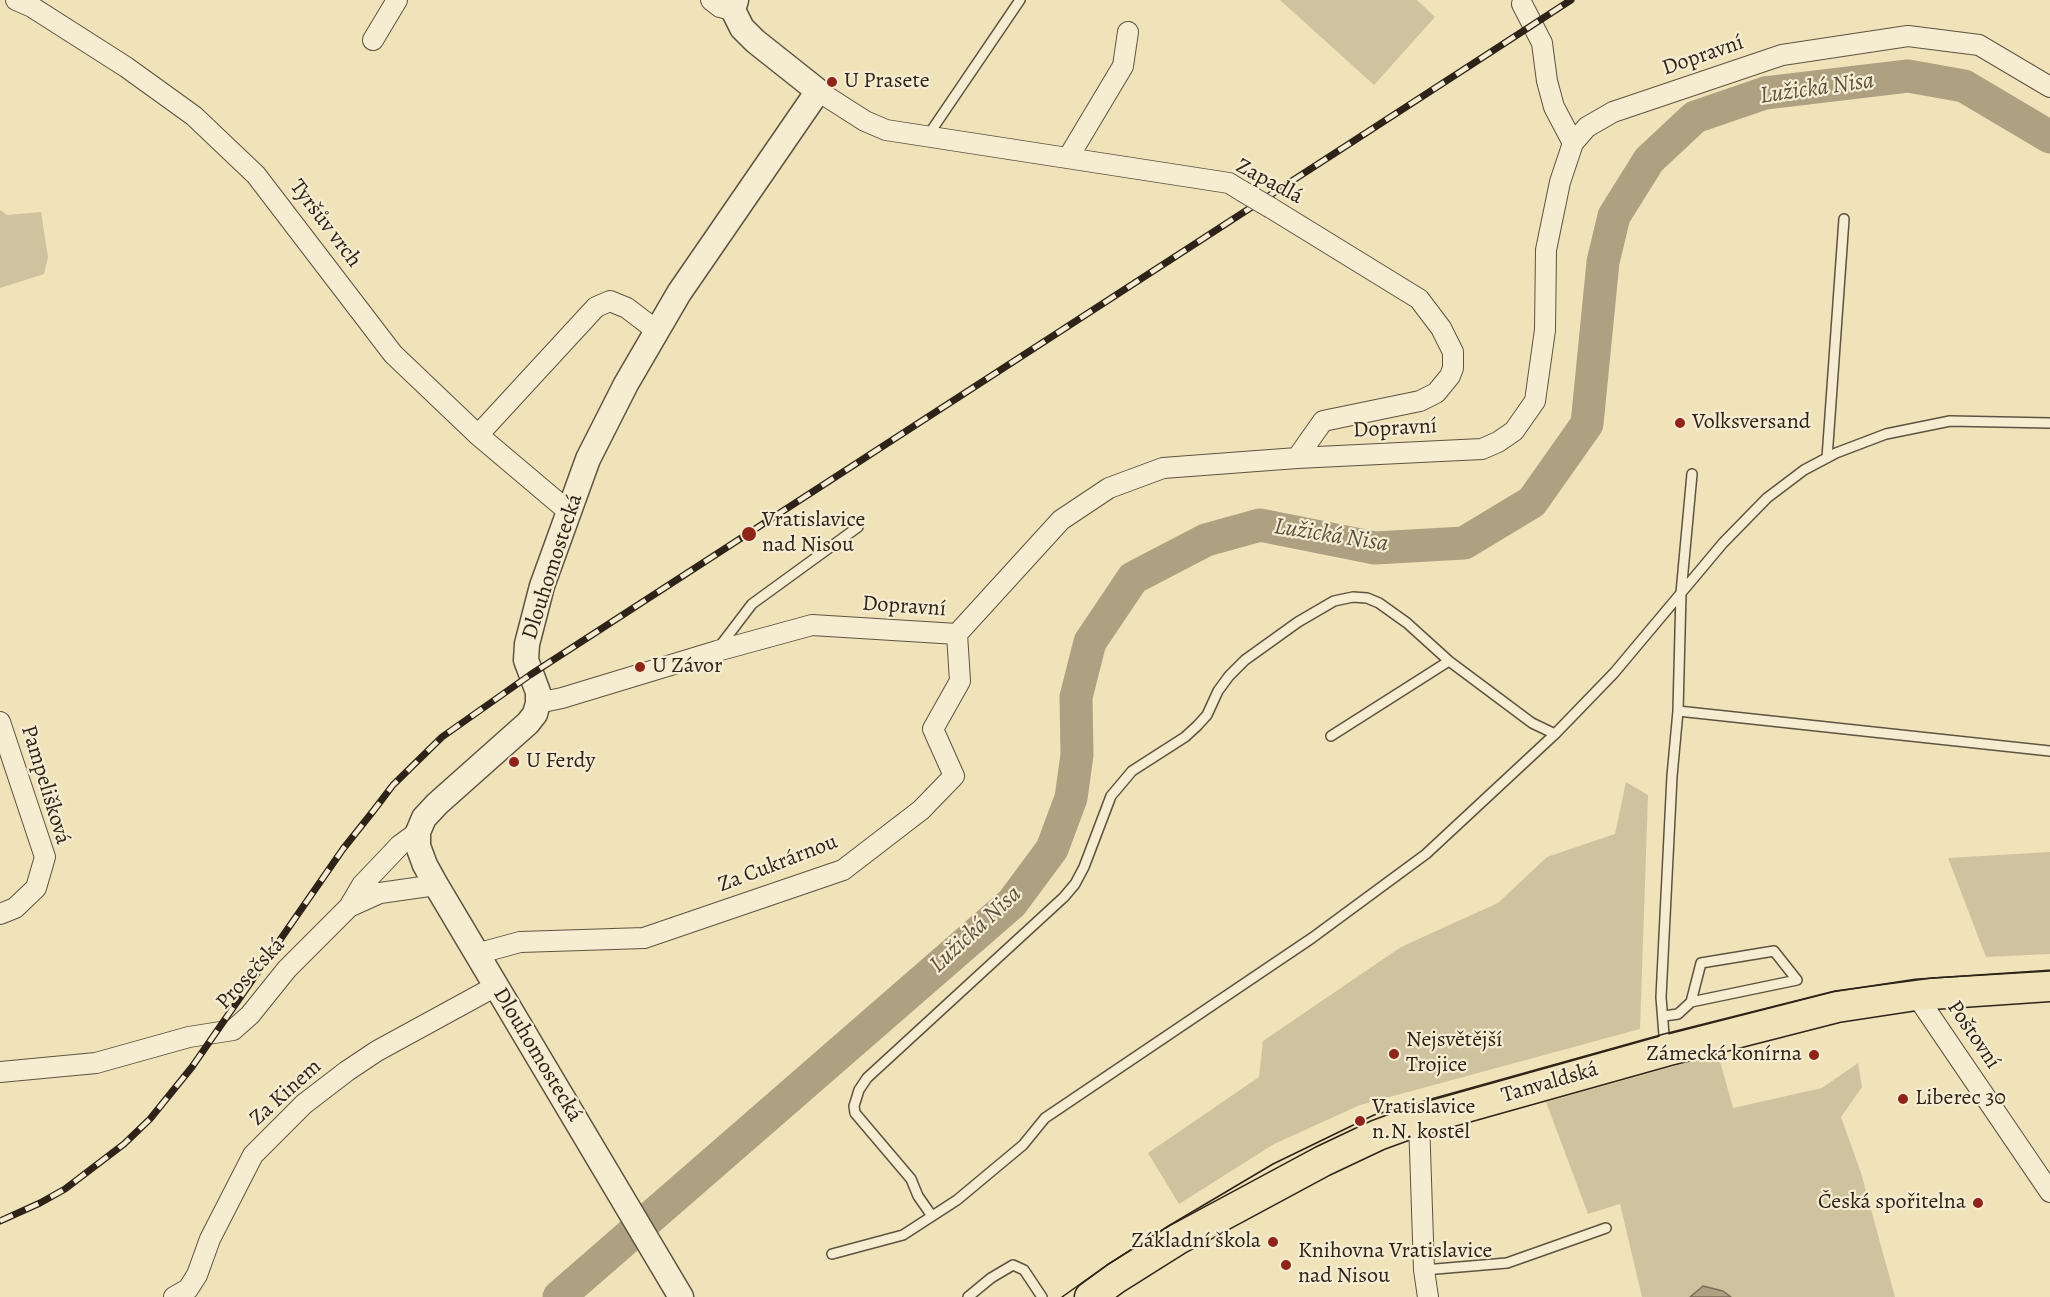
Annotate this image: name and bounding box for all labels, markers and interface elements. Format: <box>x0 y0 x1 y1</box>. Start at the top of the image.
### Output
street label: Dopravní <box>1659 30 1747 82</box>
water label: Lužická Nisa <box>1758 67 1876 111</box>
place label: U Prasete <box>844 69 930 95</box>
marker: U Prasete <box>825 75 839 89</box>
street label: Zapadlá <box>1231 153 1307 211</box>
street label: Tyršův vrch <box>283 175 367 273</box>
place label: Volksversand <box>1692 410 1811 436</box>
street label: Dopravní <box>1352 414 1438 444</box>
marker: Volksversand <box>1673 416 1687 430</box>
street label: Dlouhomostecká <box>517 491 589 643</box>
place label: Vratislavice nad Nisou <box>762 508 865 560</box>
water label: Lužická Nisa <box>1272 513 1390 559</box>
marker: Vratislavice nad Nisou <box>740 525 758 543</box>
street label: Dopravní <box>861 591 947 623</box>
place label: U Závor <box>652 654 722 680</box>
marker: U Závor <box>633 660 647 674</box>
street label: Pampelišková <box>14 722 76 848</box>
place label: U Ferdy <box>526 749 595 775</box>
marker: U Ferdy <box>507 755 521 769</box>
street label: Za Cukrárnou <box>715 829 841 899</box>
water label: Lužická Nisa <box>924 880 1028 980</box>
street label: Prosečská <box>211 933 291 1015</box>
street label: Dlouhomostecká <box>487 983 587 1127</box>
street label: Poštovní <box>1941 996 2005 1074</box>
place label: Nejsvětější Trojice <box>1406 1028 1503 1080</box>
place label: Zámecká konírna <box>1646 1042 1802 1068</box>
marker: Nejsvětější Trojice <box>1387 1047 1401 1061</box>
marker: Zámecká konírna <box>1807 1048 1821 1062</box>
street label: Za Kinem <box>245 1054 327 1132</box>
street label: Tanvaldská <box>1499 1057 1601 1109</box>
place label: Liberec 30 <box>1915 1086 2006 1112</box>
marker: Liberec 30 <box>1896 1092 1910 1106</box>
place label: Vratislavice n.N. kostel <box>1372 1095 1475 1146</box>
marker: Vratislavice n.N. kostel <box>1353 1114 1367 1128</box>
place label: Česká spořitelna <box>1818 1190 1966 1216</box>
marker: Česká spořitelna <box>1971 1196 1985 1210</box>
place label: Základní škola <box>1131 1229 1261 1255</box>
marker: Základní škola <box>1266 1235 1280 1249</box>
place label: Knihovna Vratislavice nad Nisou <box>1298 1239 1492 1290</box>
marker: Knihovna Vratislavice nad Nisou <box>1279 1258 1293 1272</box>

